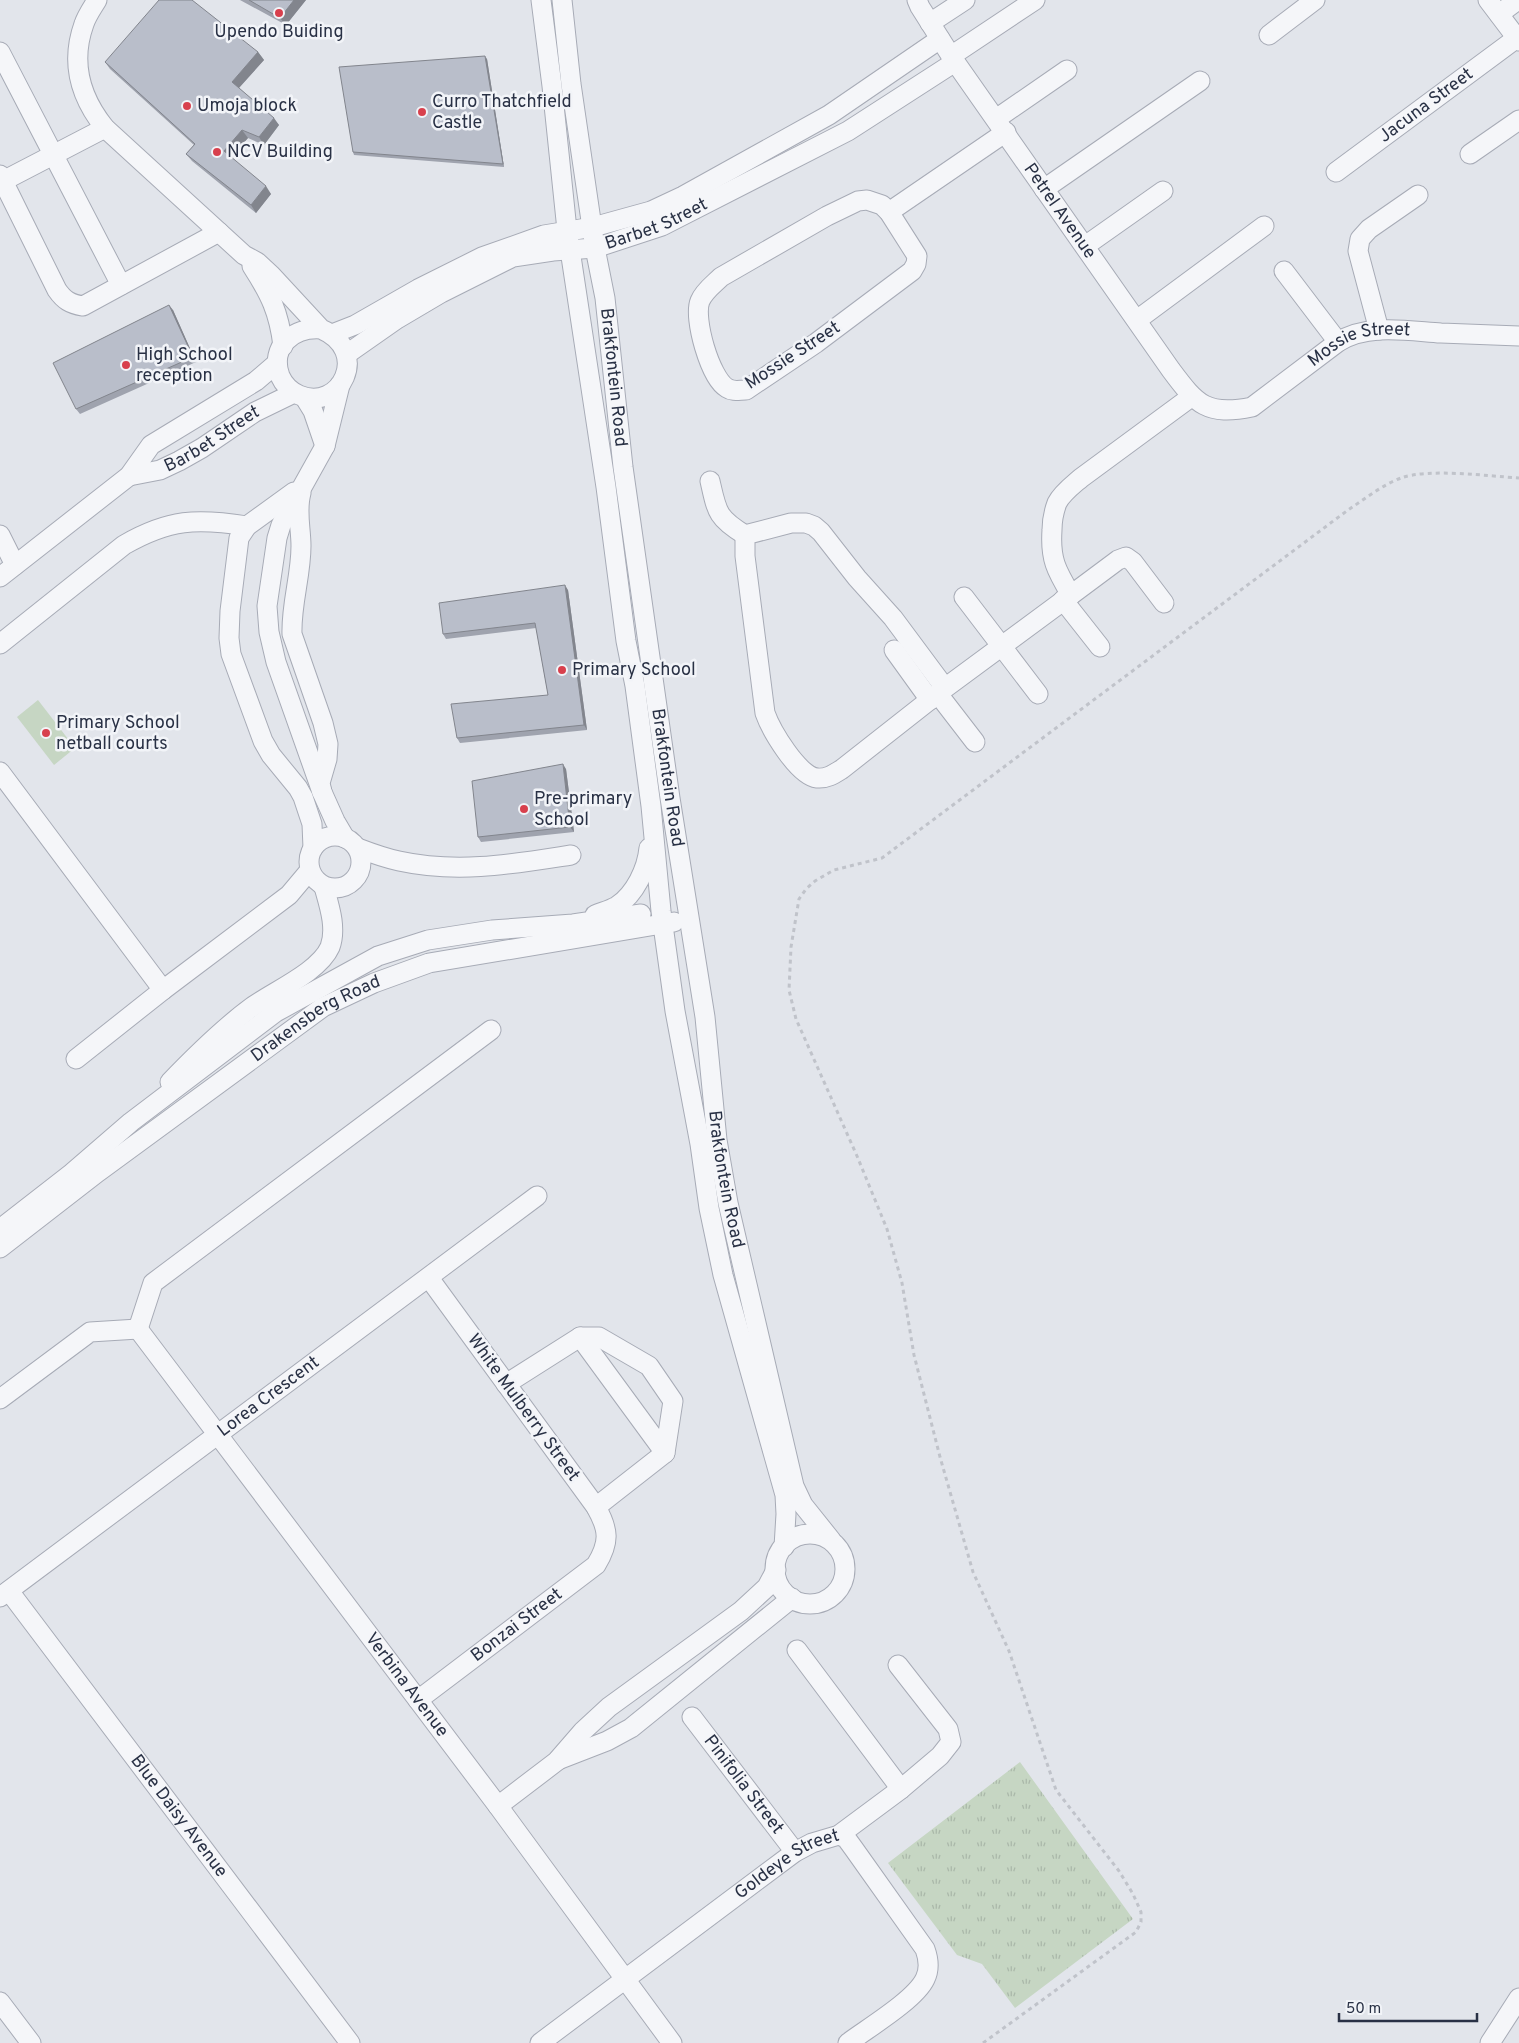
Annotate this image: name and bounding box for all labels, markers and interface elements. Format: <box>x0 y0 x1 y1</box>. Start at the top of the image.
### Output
marker: Upendo Buiding <box>273 7 285 19</box>
place label: Upendo Buiding <box>214 21 344 44</box>
street label: Jacuna Street <box>1374 63 1478 148</box>
place label: Curro Thatchfield Castle <box>432 91 572 135</box>
place label: Umoja block <box>197 95 297 118</box>
marker: Umoja block <box>181 100 193 112</box>
marker: Curro Thatchfield Castle <box>416 106 428 118</box>
place label: NCV Building <box>227 141 333 164</box>
marker: NCV Building <box>211 146 223 158</box>
street label: Petrel Avenue <box>1018 159 1101 263</box>
street label: Barbet Street <box>602 193 712 255</box>
street label: Brakfontein Road <box>595 307 632 448</box>
street label: Mossie Street <box>741 317 845 395</box>
street label: Mossie Street <box>1303 318 1411 372</box>
place label: High School reception <box>136 344 233 388</box>
marker: High School reception <box>120 359 132 371</box>
street label: Barbet Street <box>160 400 263 478</box>
place label: Primary School <box>572 659 696 682</box>
marker: Primary School <box>556 664 568 676</box>
street label: Brakfontein Road <box>646 707 689 849</box>
place label: Primary School netball courts <box>56 712 180 756</box>
marker: Primary School netball courts <box>40 727 52 739</box>
place label: Pre-primary School <box>534 788 632 832</box>
marker: Pre-primary School <box>518 803 530 815</box>
street label: Drakensberg Road <box>246 970 384 1067</box>
street label: Brakfontein Road <box>703 1109 750 1250</box>
street label: White Mulberry Street <box>462 1330 584 1486</box>
street label: Lorea Crescent <box>213 1351 324 1442</box>
street label: Bonzai Street <box>466 1583 567 1667</box>
street label: Verbina Avenue <box>360 1628 453 1742</box>
street label: Pinifolia Street <box>698 1730 789 1839</box>
street label: Blue Daisy Avenue <box>125 1750 233 1882</box>
street label: Goldeye Street <box>730 1824 842 1905</box>
scale bar <box>1339 1990 1476 2022</box>
text: 50 m <box>1346 2000 1381 2019</box>

